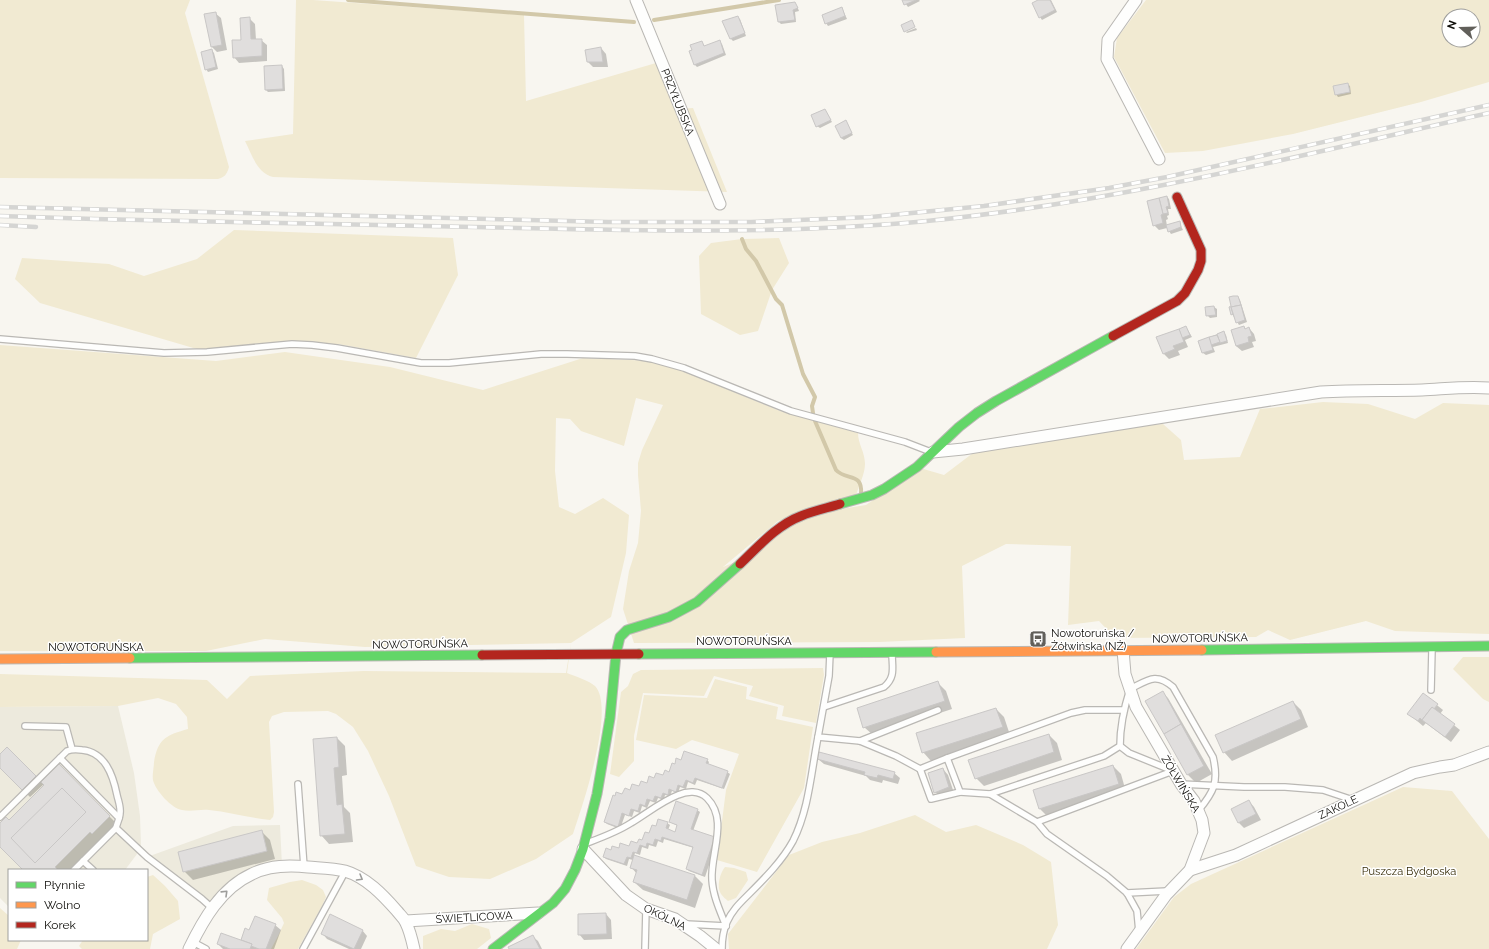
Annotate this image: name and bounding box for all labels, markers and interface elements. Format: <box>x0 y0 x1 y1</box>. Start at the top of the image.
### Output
north arrow <box>1441 8 1481 48</box>
text: N <box>1445 19 1460 31</box>
street label: PRZYŁUBSKA <box>658 67 697 138</box>
place label: Nowotoruńska / Żółwińska (NŻ) <box>1051 627 1135 653</box>
bus stop icon: Nowotoruńska / Żółwińska (NŻ) <box>1028 629 1048 649</box>
street label: NOWOTORUŃSKA <box>1152 630 1248 646</box>
street label: NOWOTORUŃSKA <box>696 634 792 648</box>
street label: NOWOTORUŃSKA <box>372 636 468 652</box>
street label: NOWOTORUŃSKA <box>48 640 144 654</box>
street label: ŻÓŁWIŃSKA <box>1158 753 1204 816</box>
street label: ZAKOLE <box>1316 792 1360 822</box>
park label: Puszcza Bydgoska <box>1362 865 1456 878</box>
legend <box>8 869 148 941</box>
one-way arrow <box>356 874 363 881</box>
text: Płynnie <box>44 878 85 892</box>
one-way arrow <box>220 890 228 898</box>
text: Wolno <box>44 898 80 912</box>
street label: OKÓLNA <box>641 901 689 934</box>
street label: ŚWIETLICOWA <box>435 908 513 926</box>
text: Korek <box>44 918 77 932</box>

